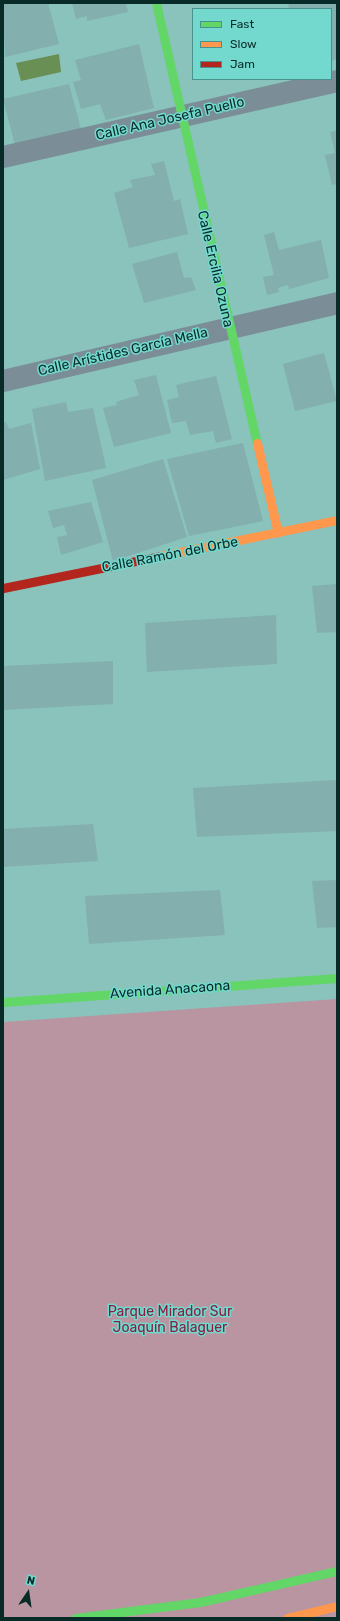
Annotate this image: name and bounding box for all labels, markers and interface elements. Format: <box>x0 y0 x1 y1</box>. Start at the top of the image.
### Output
legend <box>192 8 332 80</box>
text: Fast <box>230 17 254 31</box>
text: Slow <box>230 37 257 51</box>
text: Jam <box>230 57 255 71</box>
street label: Calle Ana Josefa Puello <box>94 94 246 144</box>
street label: Calle Ercilia Ozuna <box>193 209 237 329</box>
street label: Calle Arístides García Mella <box>36 324 210 380</box>
street label: Calle Ramón del Orbe <box>100 534 240 576</box>
street label: Avenida Anacaona <box>109 977 231 1003</box>
park label: Parque Mirador Sur Joaquín Balaguer <box>108 1304 232 1336</box>
north arrow <box>8 1573 48 1613</box>
text: N <box>25 1574 36 1588</box>

